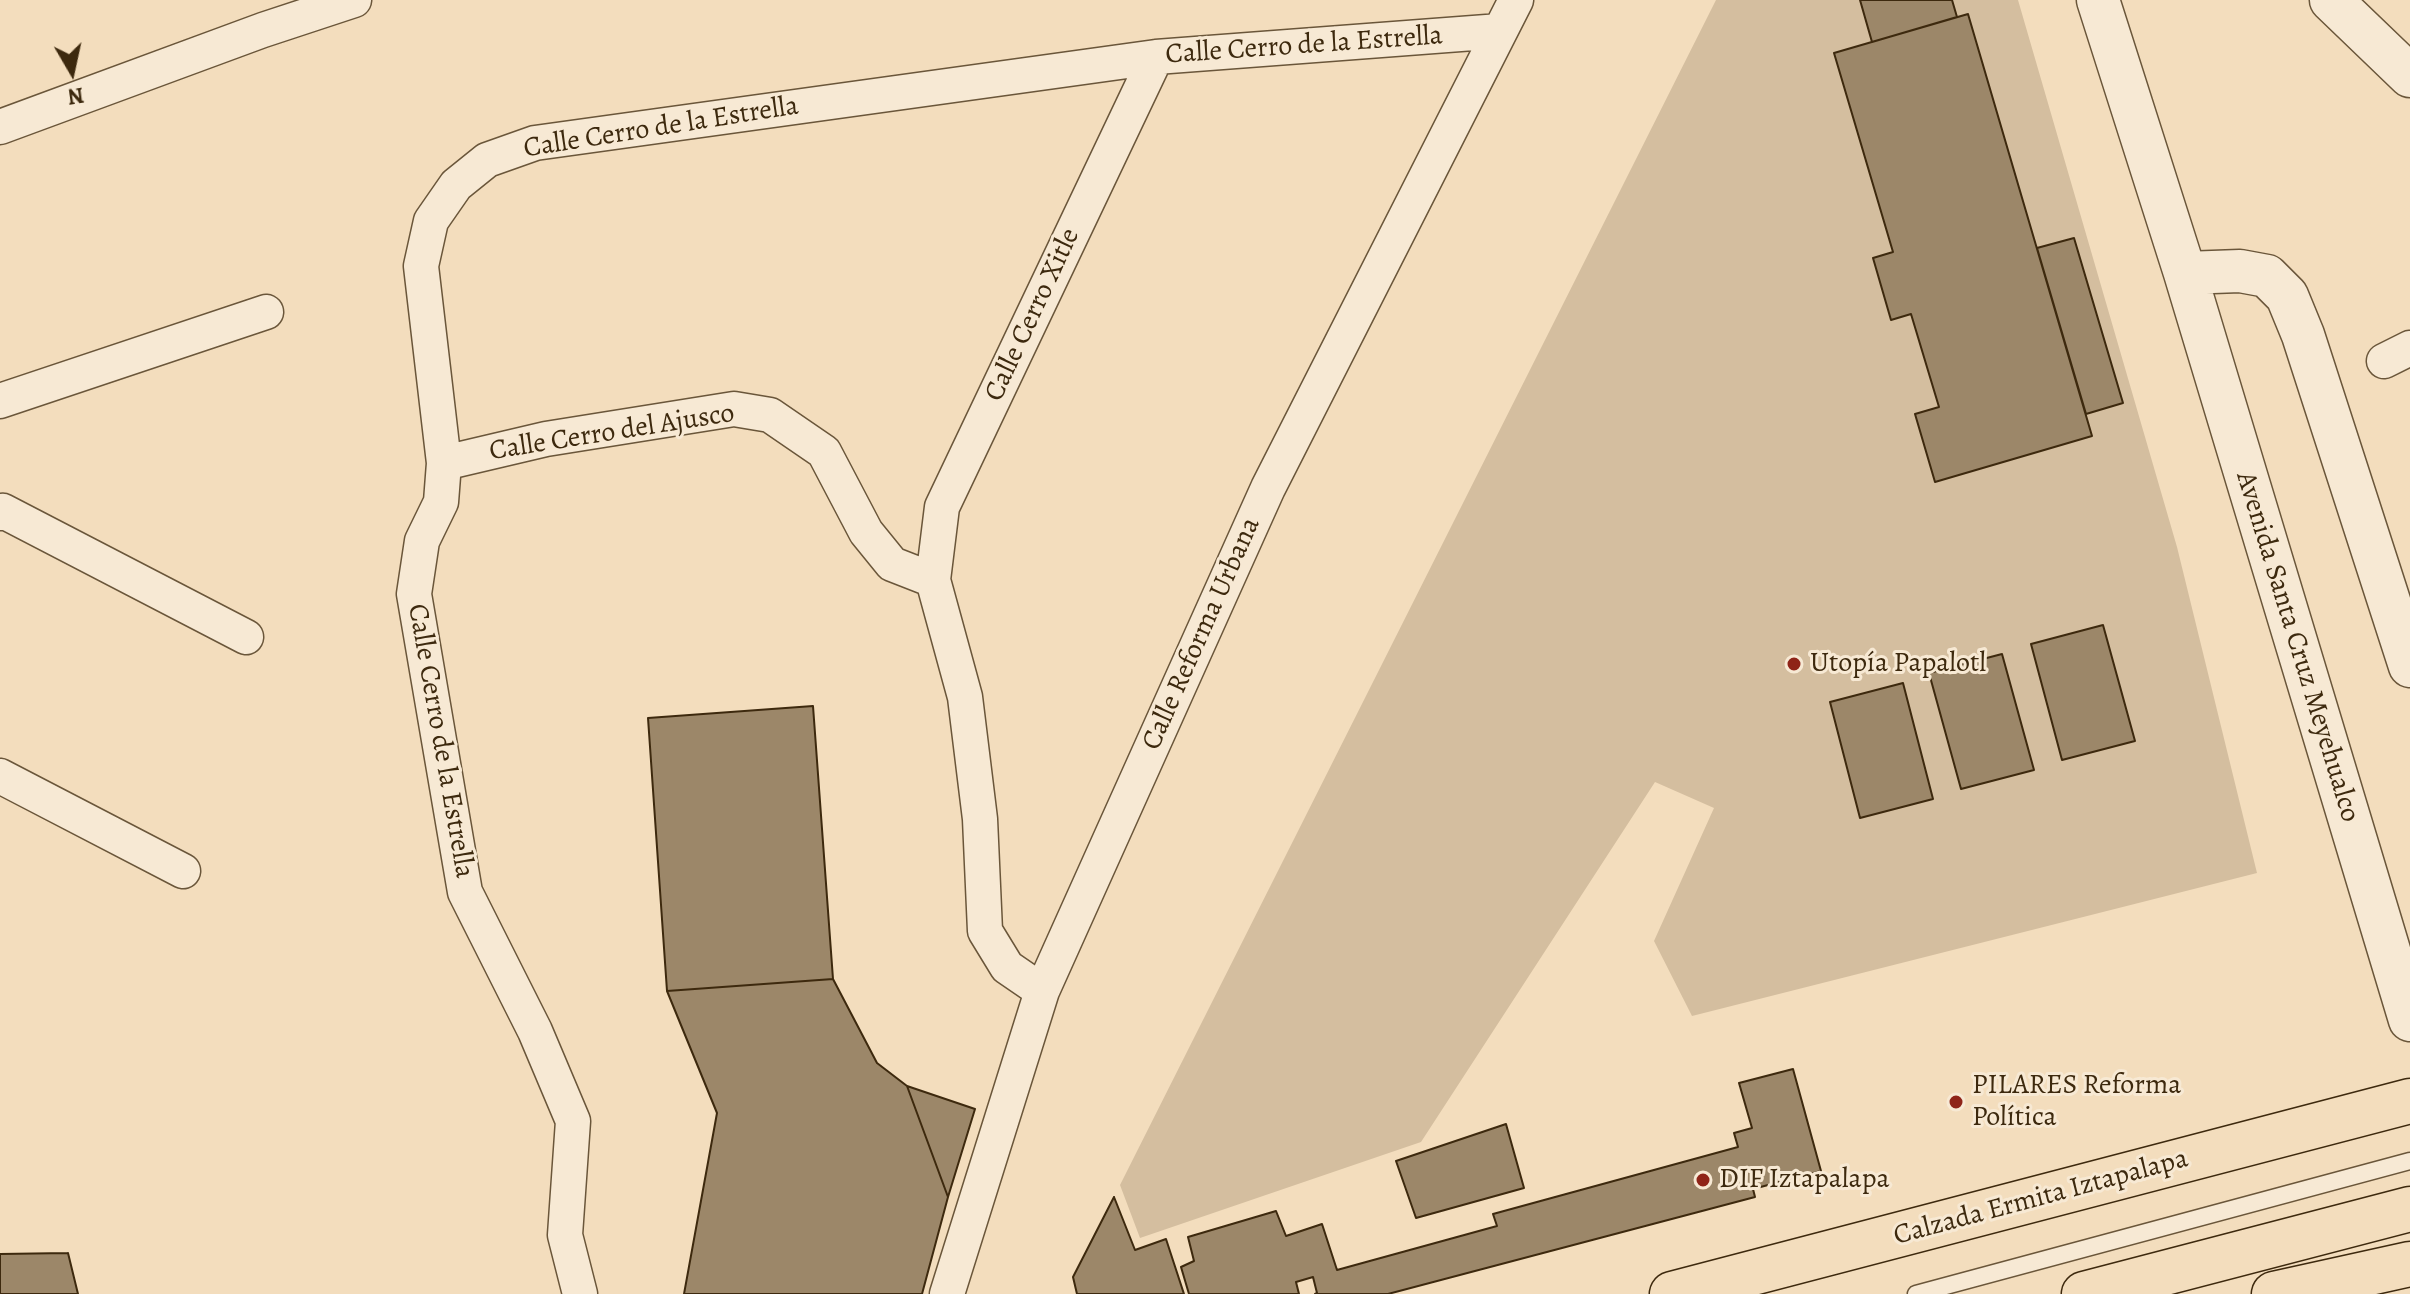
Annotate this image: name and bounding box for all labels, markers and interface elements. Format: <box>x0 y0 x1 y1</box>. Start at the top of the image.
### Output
street label: Calle Cerro de la Estrella <box>1164 20 1444 72</box>
north arrow <box>32 32 112 112</box>
text: N <box>65 80 86 112</box>
street label: Calle Cerro de la Estrella <box>521 90 801 166</box>
street label: Calle Cerro Xitle <box>978 223 1088 407</box>
street label: Calle Cerro del Ajusco <box>487 397 737 469</box>
street label: Avenida Santa Cruz Meyehualco <box>2228 468 2366 826</box>
street label: Calle Reforma Urbana <box>1136 512 1268 756</box>
street label: Calle Cerro de la Estrella <box>399 601 481 881</box>
place label: Utopía Papalotl <box>1810 647 1986 681</box>
marker: Utopía Papalotl <box>1785 655 1803 673</box>
place label: PILARES Reforma Política <box>1972 1069 2181 1135</box>
marker: PILARES Reforma Política <box>1947 1093 1965 1111</box>
street label: Calzada Ermita Iztapalapa <box>1890 1143 2192 1253</box>
place label: DIF Iztapalapa <box>1719 1163 1889 1197</box>
marker: DIF Iztapalapa <box>1694 1171 1712 1189</box>

